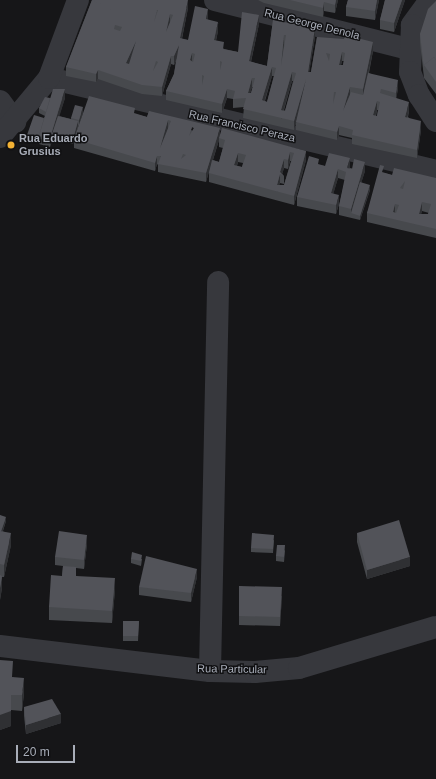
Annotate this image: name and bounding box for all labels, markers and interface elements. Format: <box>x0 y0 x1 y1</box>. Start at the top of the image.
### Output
street label: Rua George Denola <box>263 6 361 42</box>
street label: Rua Francisco Peraza <box>187 107 297 145</box>
place label: Rua Eduardo Grusius <box>19 132 87 158</box>
marker: Rua Eduardo Grusius <box>6 140 16 150</box>
street label: Rua Particular <box>197 662 267 676</box>
scale bar <box>18 737 77 763</box>
text: 20 m <box>23 745 50 759</box>

